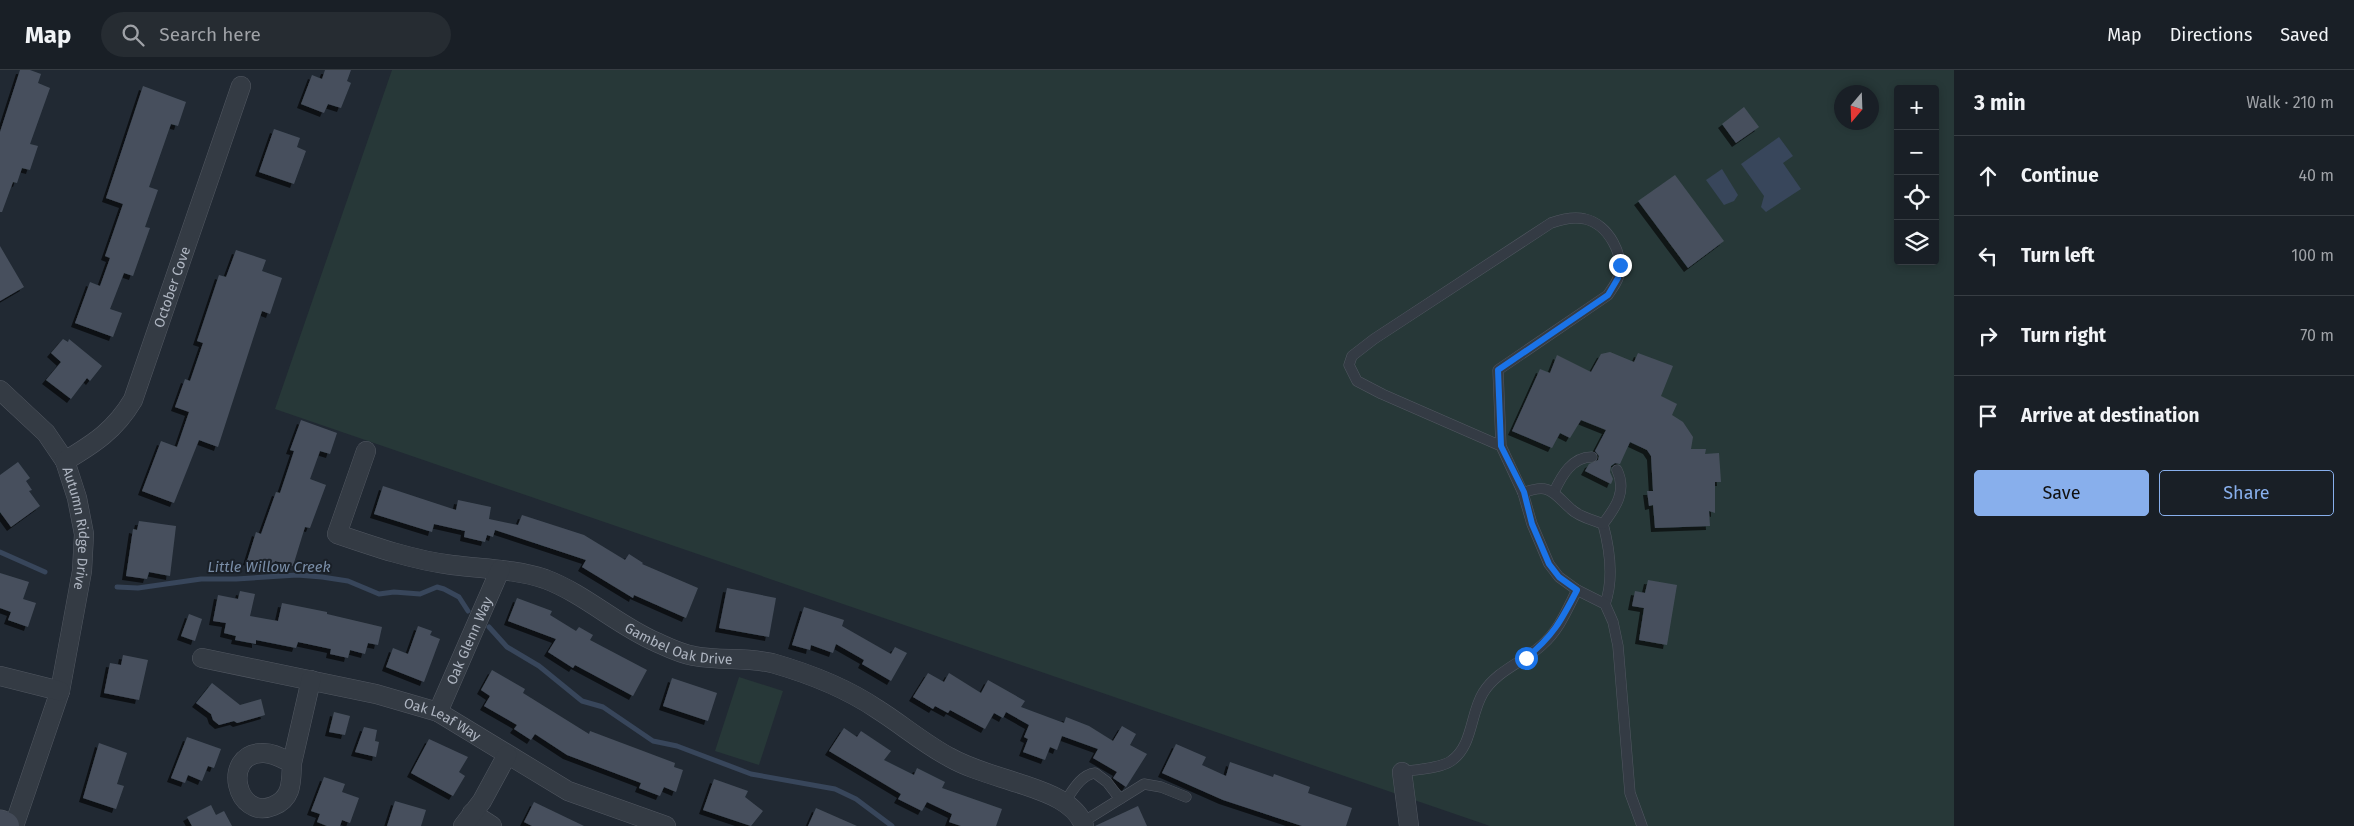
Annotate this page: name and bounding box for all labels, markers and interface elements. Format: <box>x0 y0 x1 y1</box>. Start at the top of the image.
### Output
search box <box>101 12 451 57</box>
text: Map <box>25 21 71 49</box>
icon: search <box>119 21 147 49</box>
text: Search here <box>159 23 261 46</box>
text: Map <box>2107 24 2142 46</box>
text: Directions <box>2170 24 2252 46</box>
text: Saved <box>2280 24 2329 46</box>
north arrow <box>1834 85 1879 130</box>
map controls <box>1894 85 1939 265</box>
button: + <box>1894 85 1939 130</box>
text: 3 min <box>1974 90 2026 116</box>
text: Walk · 210 m <box>2246 93 2334 112</box>
button: − <box>1894 130 1939 175</box>
icon: ahead <box>1974 162 2002 190</box>
text: Continue <box>2021 164 2099 187</box>
text: 40 m <box>2299 166 2334 185</box>
button: locate <box>1894 175 1939 220</box>
button: layers <box>1894 220 1939 265</box>
icon: left <box>1974 242 2002 270</box>
street label: October Cove <box>150 244 194 330</box>
text: Turn left <box>2021 244 2095 267</box>
text: 100 m <box>2291 246 2334 265</box>
route end <box>1609 254 1632 277</box>
icon: right <box>1974 322 2002 350</box>
text: Turn right <box>2021 324 2106 347</box>
text: 70 m <box>2300 326 2334 345</box>
icon: arrive <box>1974 402 2002 430</box>
text: Arrive at destination <box>2021 404 2200 427</box>
street label: Autumn Ridge Drive <box>59 465 93 592</box>
button: Save <box>1974 470 2149 516</box>
button: Share <box>2159 470 2334 516</box>
water label: Little Willow Creek <box>207 558 331 576</box>
street label: Oak Glenn Way <box>443 594 496 687</box>
street label: Gambel Oak Drive <box>622 619 733 668</box>
route start <box>1515 647 1538 670</box>
street label: Oak Leaf Way <box>402 694 484 745</box>

